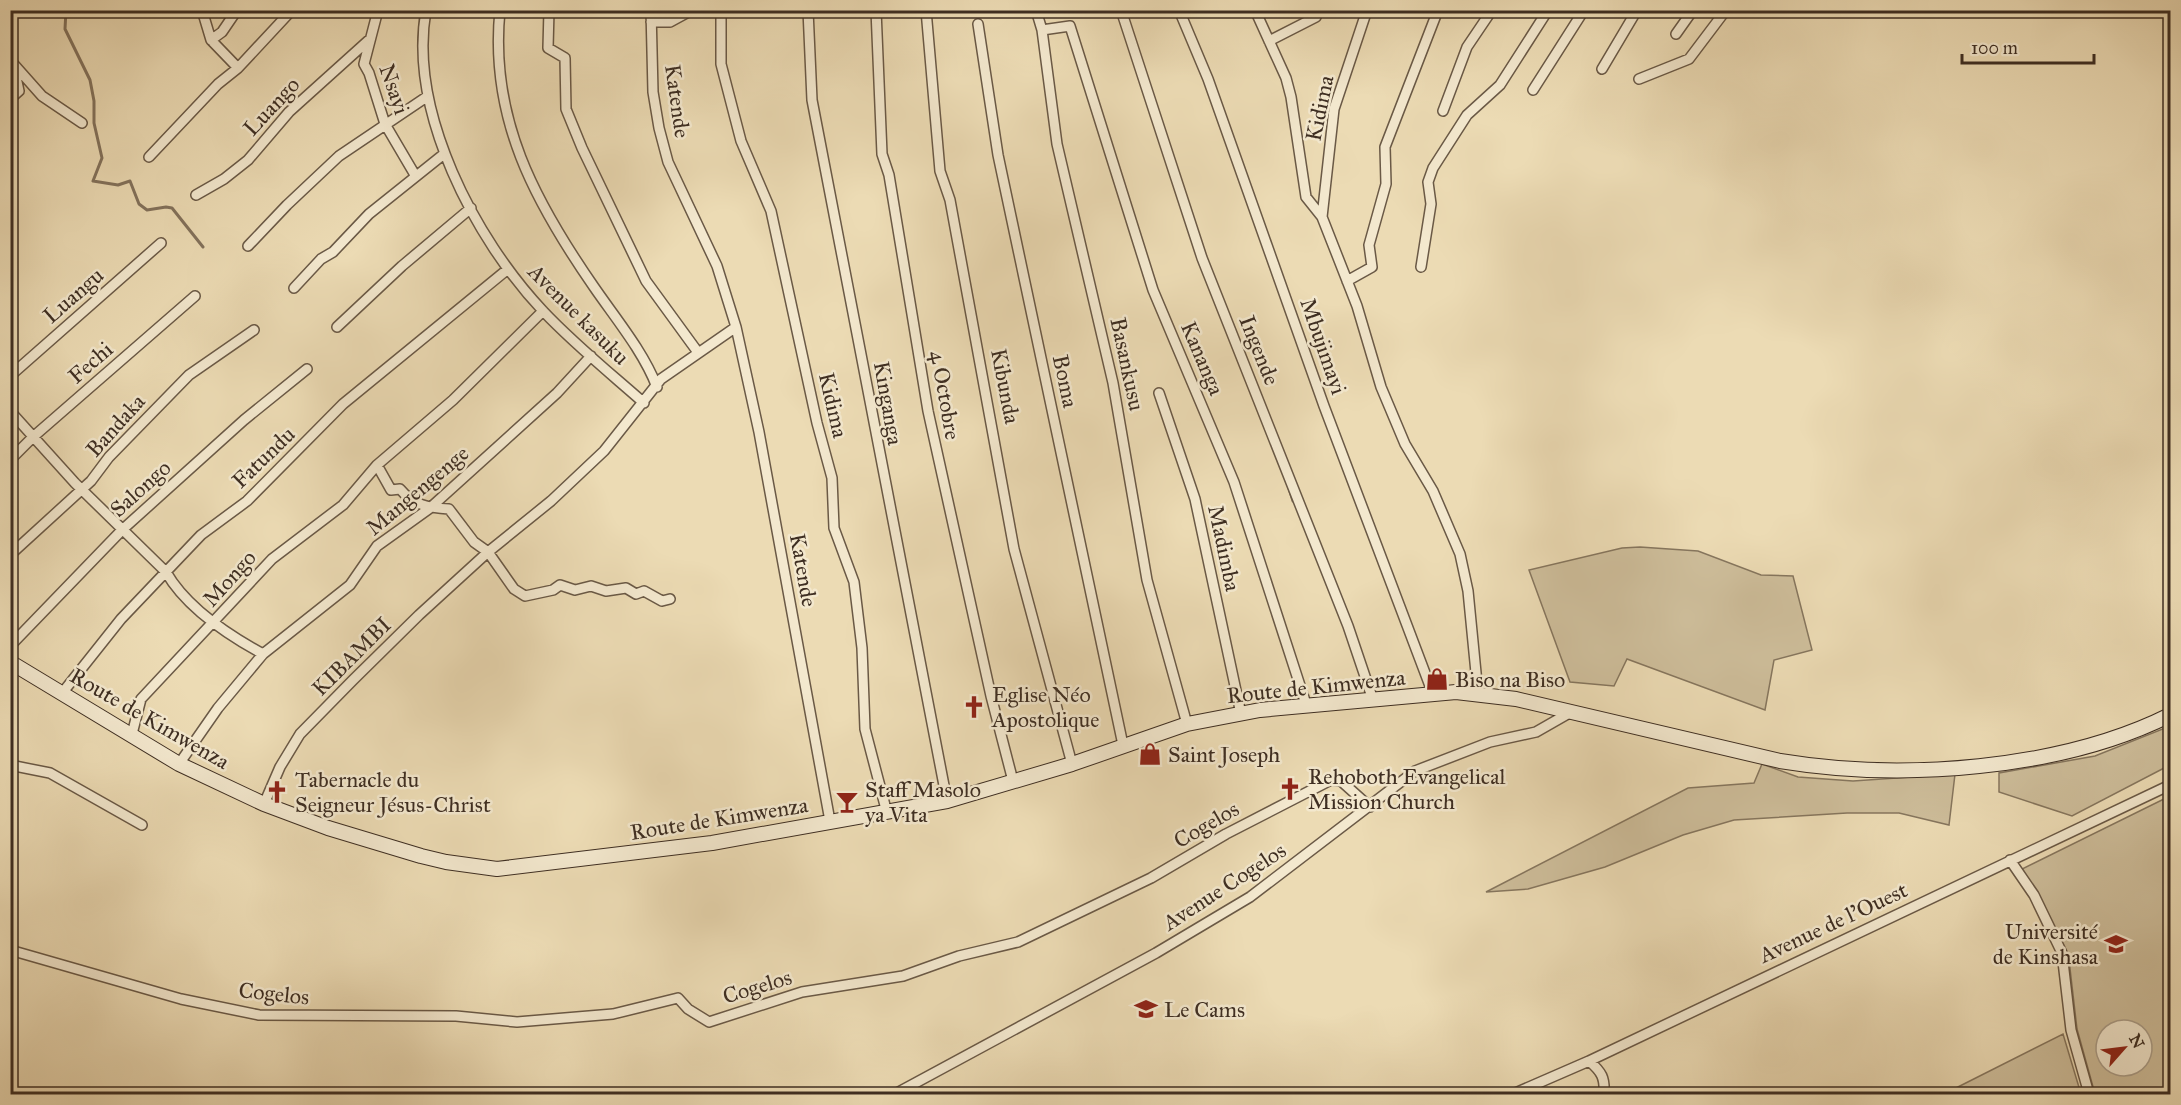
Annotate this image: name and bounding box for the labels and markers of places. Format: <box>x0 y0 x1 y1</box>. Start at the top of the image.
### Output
shop icon: Biso na Biso <box>1424 666 1450 692</box>
place label: Biso na Biso <box>1455 666 1565 693</box>
place label: Eglise Néo Apostolique <box>991 681 1099 733</box>
church icon: Eglise Néo Apostolique <box>961 694 987 720</box>
shop icon: Saint Joseph <box>1137 741 1163 767</box>
place label: Saint Joseph <box>1168 741 1280 768</box>
place label: Rehoboth Evangelical Mission Church <box>1308 763 1505 815</box>
place label: Tabernacle du Seigneur Jésus-Christ <box>295 766 491 818</box>
place label: Staff Masolo ya Vita <box>865 776 981 828</box>
church icon: Rehoboth Evangelical Mission Church <box>1277 776 1303 802</box>
church icon: Tabernacle du Seigneur Jésus-Christ <box>264 779 290 805</box>
bar icon: Staff Masolo ya Vita <box>834 789 860 815</box>
place label: Université de Kinshasa <box>1993 918 2099 970</box>
school or university icon: Université de Kinshasa <box>2103 931 2129 957</box>
school or university icon: Le Cams <box>1133 996 1159 1022</box>
place label: Le Cams <box>1164 996 1245 1023</box>

